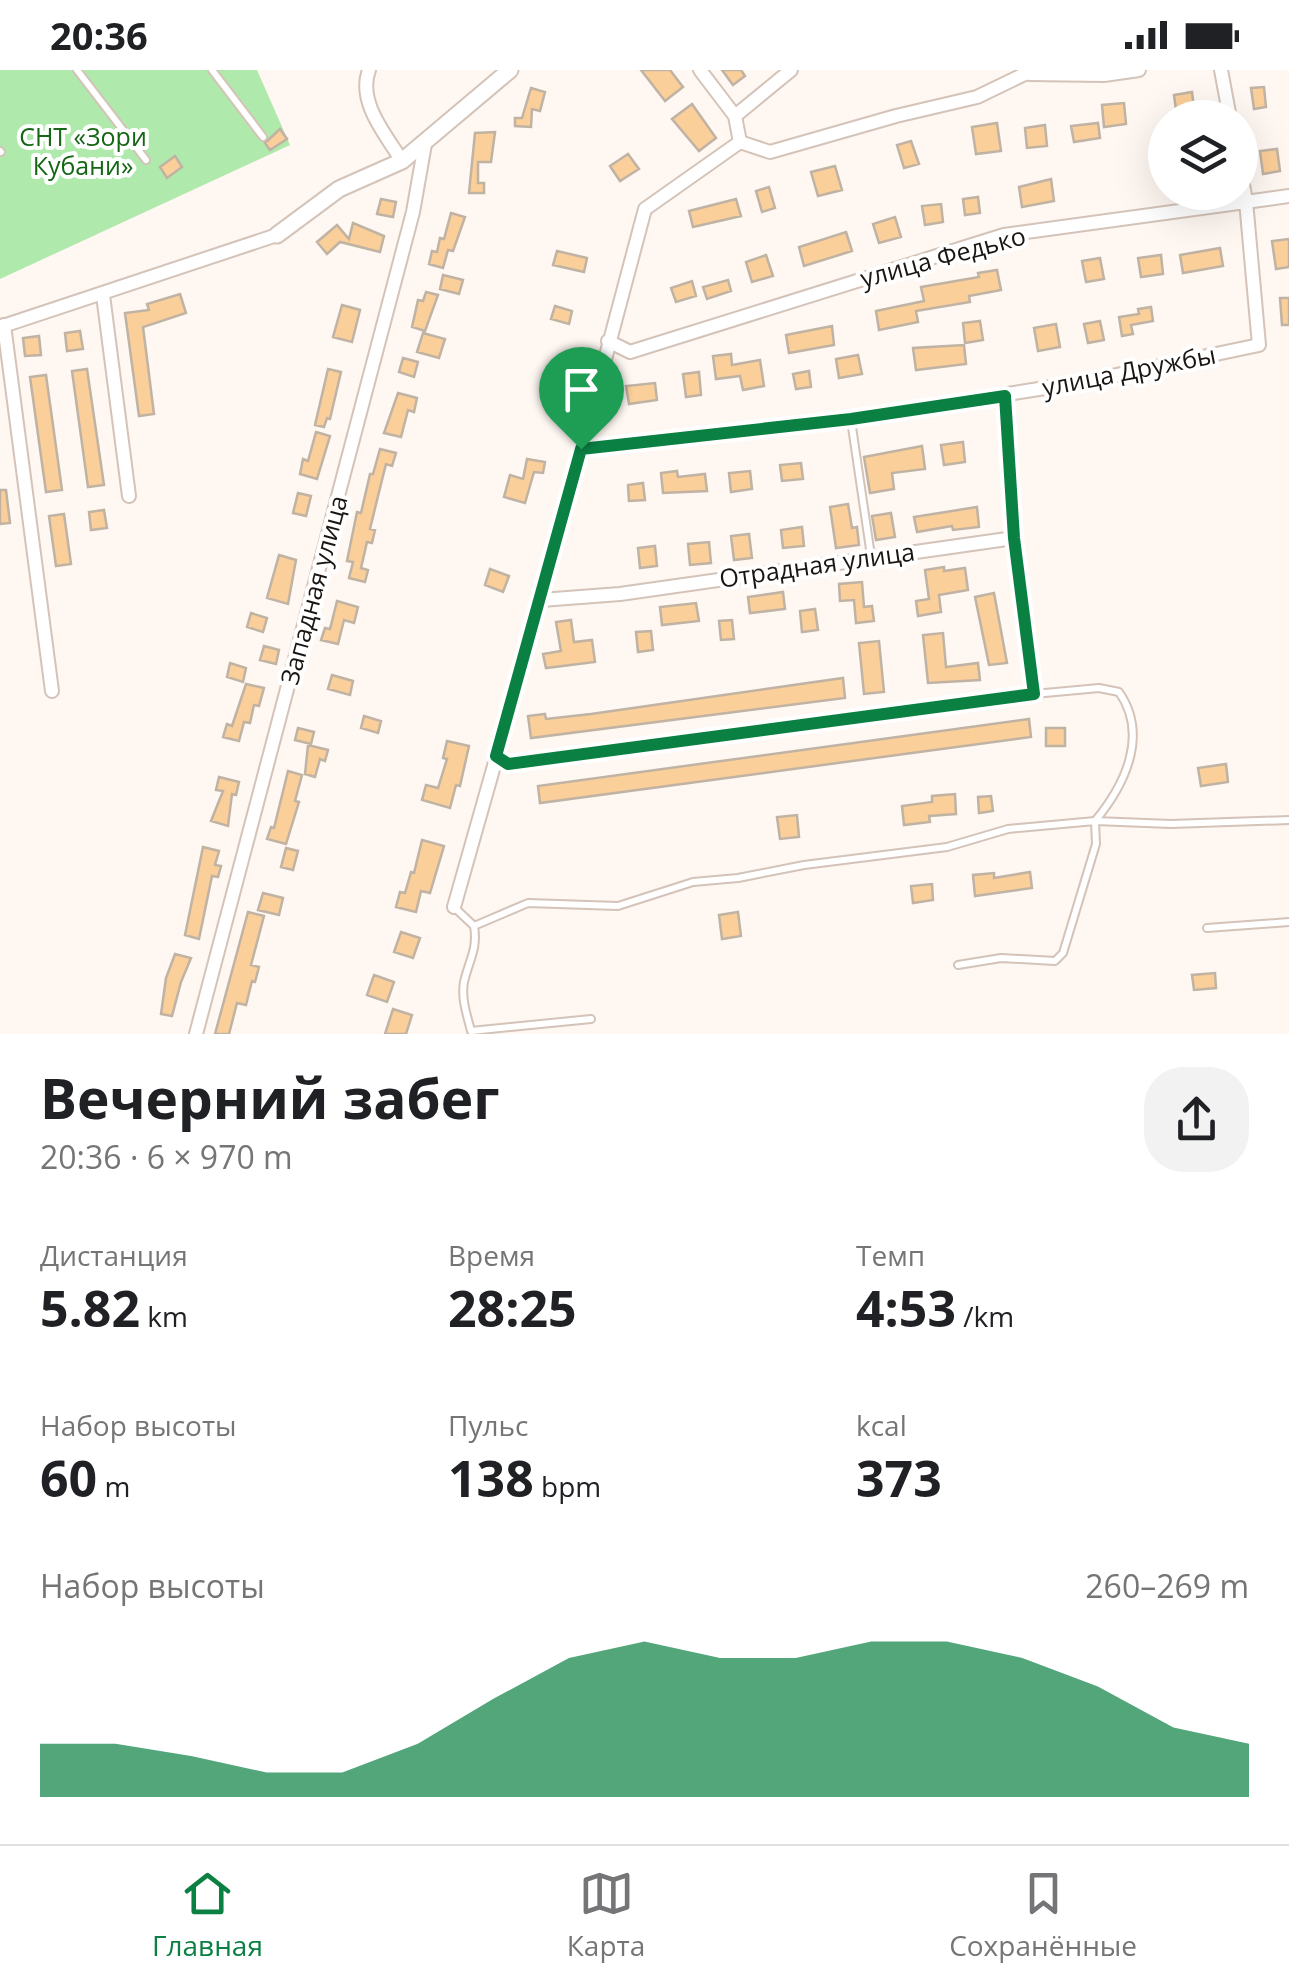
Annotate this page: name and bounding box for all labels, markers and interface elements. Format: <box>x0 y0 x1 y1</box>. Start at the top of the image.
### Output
text: 20:36 <box>50 9 148 61</box>
map controls <box>1148 100 1258 210</box>
button: layers <box>1148 100 1258 210</box>
park label: СНТ «Зори Кубани» <box>19 119 147 182</box>
street label: улица Федько <box>856 218 1029 294</box>
street label: улица Дружбы <box>1039 337 1218 404</box>
pin <box>539 347 624 450</box>
icon: arrive <box>554 362 609 417</box>
street label: Западная улица <box>271 491 355 688</box>
street label: Отрадная улица <box>717 533 917 595</box>
text: Вечерний забег <box>40 1060 500 1135</box>
button: share <box>1144 1067 1249 1172</box>
text: 20:36 · 6 × 970 m <box>40 1135 293 1178</box>
text: Дистанция <box>40 1236 188 1274</box>
text: Время <box>448 1236 535 1274</box>
text: Темп <box>856 1236 925 1274</box>
text: 5.82 <box>40 1274 140 1342</box>
text: 28:25 <box>448 1274 577 1342</box>
text: 4:53 <box>856 1274 956 1342</box>
text: km <box>140 1297 188 1335</box>
text: /km <box>956 1297 1014 1335</box>
text: Набор высоты <box>40 1406 237 1444</box>
text: Пульс <box>448 1406 528 1444</box>
text: kcal <box>856 1406 907 1444</box>
text: 60 <box>40 1444 97 1512</box>
text: 138 <box>448 1444 534 1512</box>
text: 373 <box>856 1444 942 1512</box>
text: m <box>97 1467 130 1505</box>
text: bpm <box>534 1467 601 1505</box>
text: Набор высоты <box>40 1564 265 1607</box>
text: 260–269 m <box>1085 1564 1249 1607</box>
tab: Главная <box>152 1866 263 1964</box>
tab: Карта <box>567 1866 645 1964</box>
tab: Сохранённые <box>949 1866 1137 1964</box>

